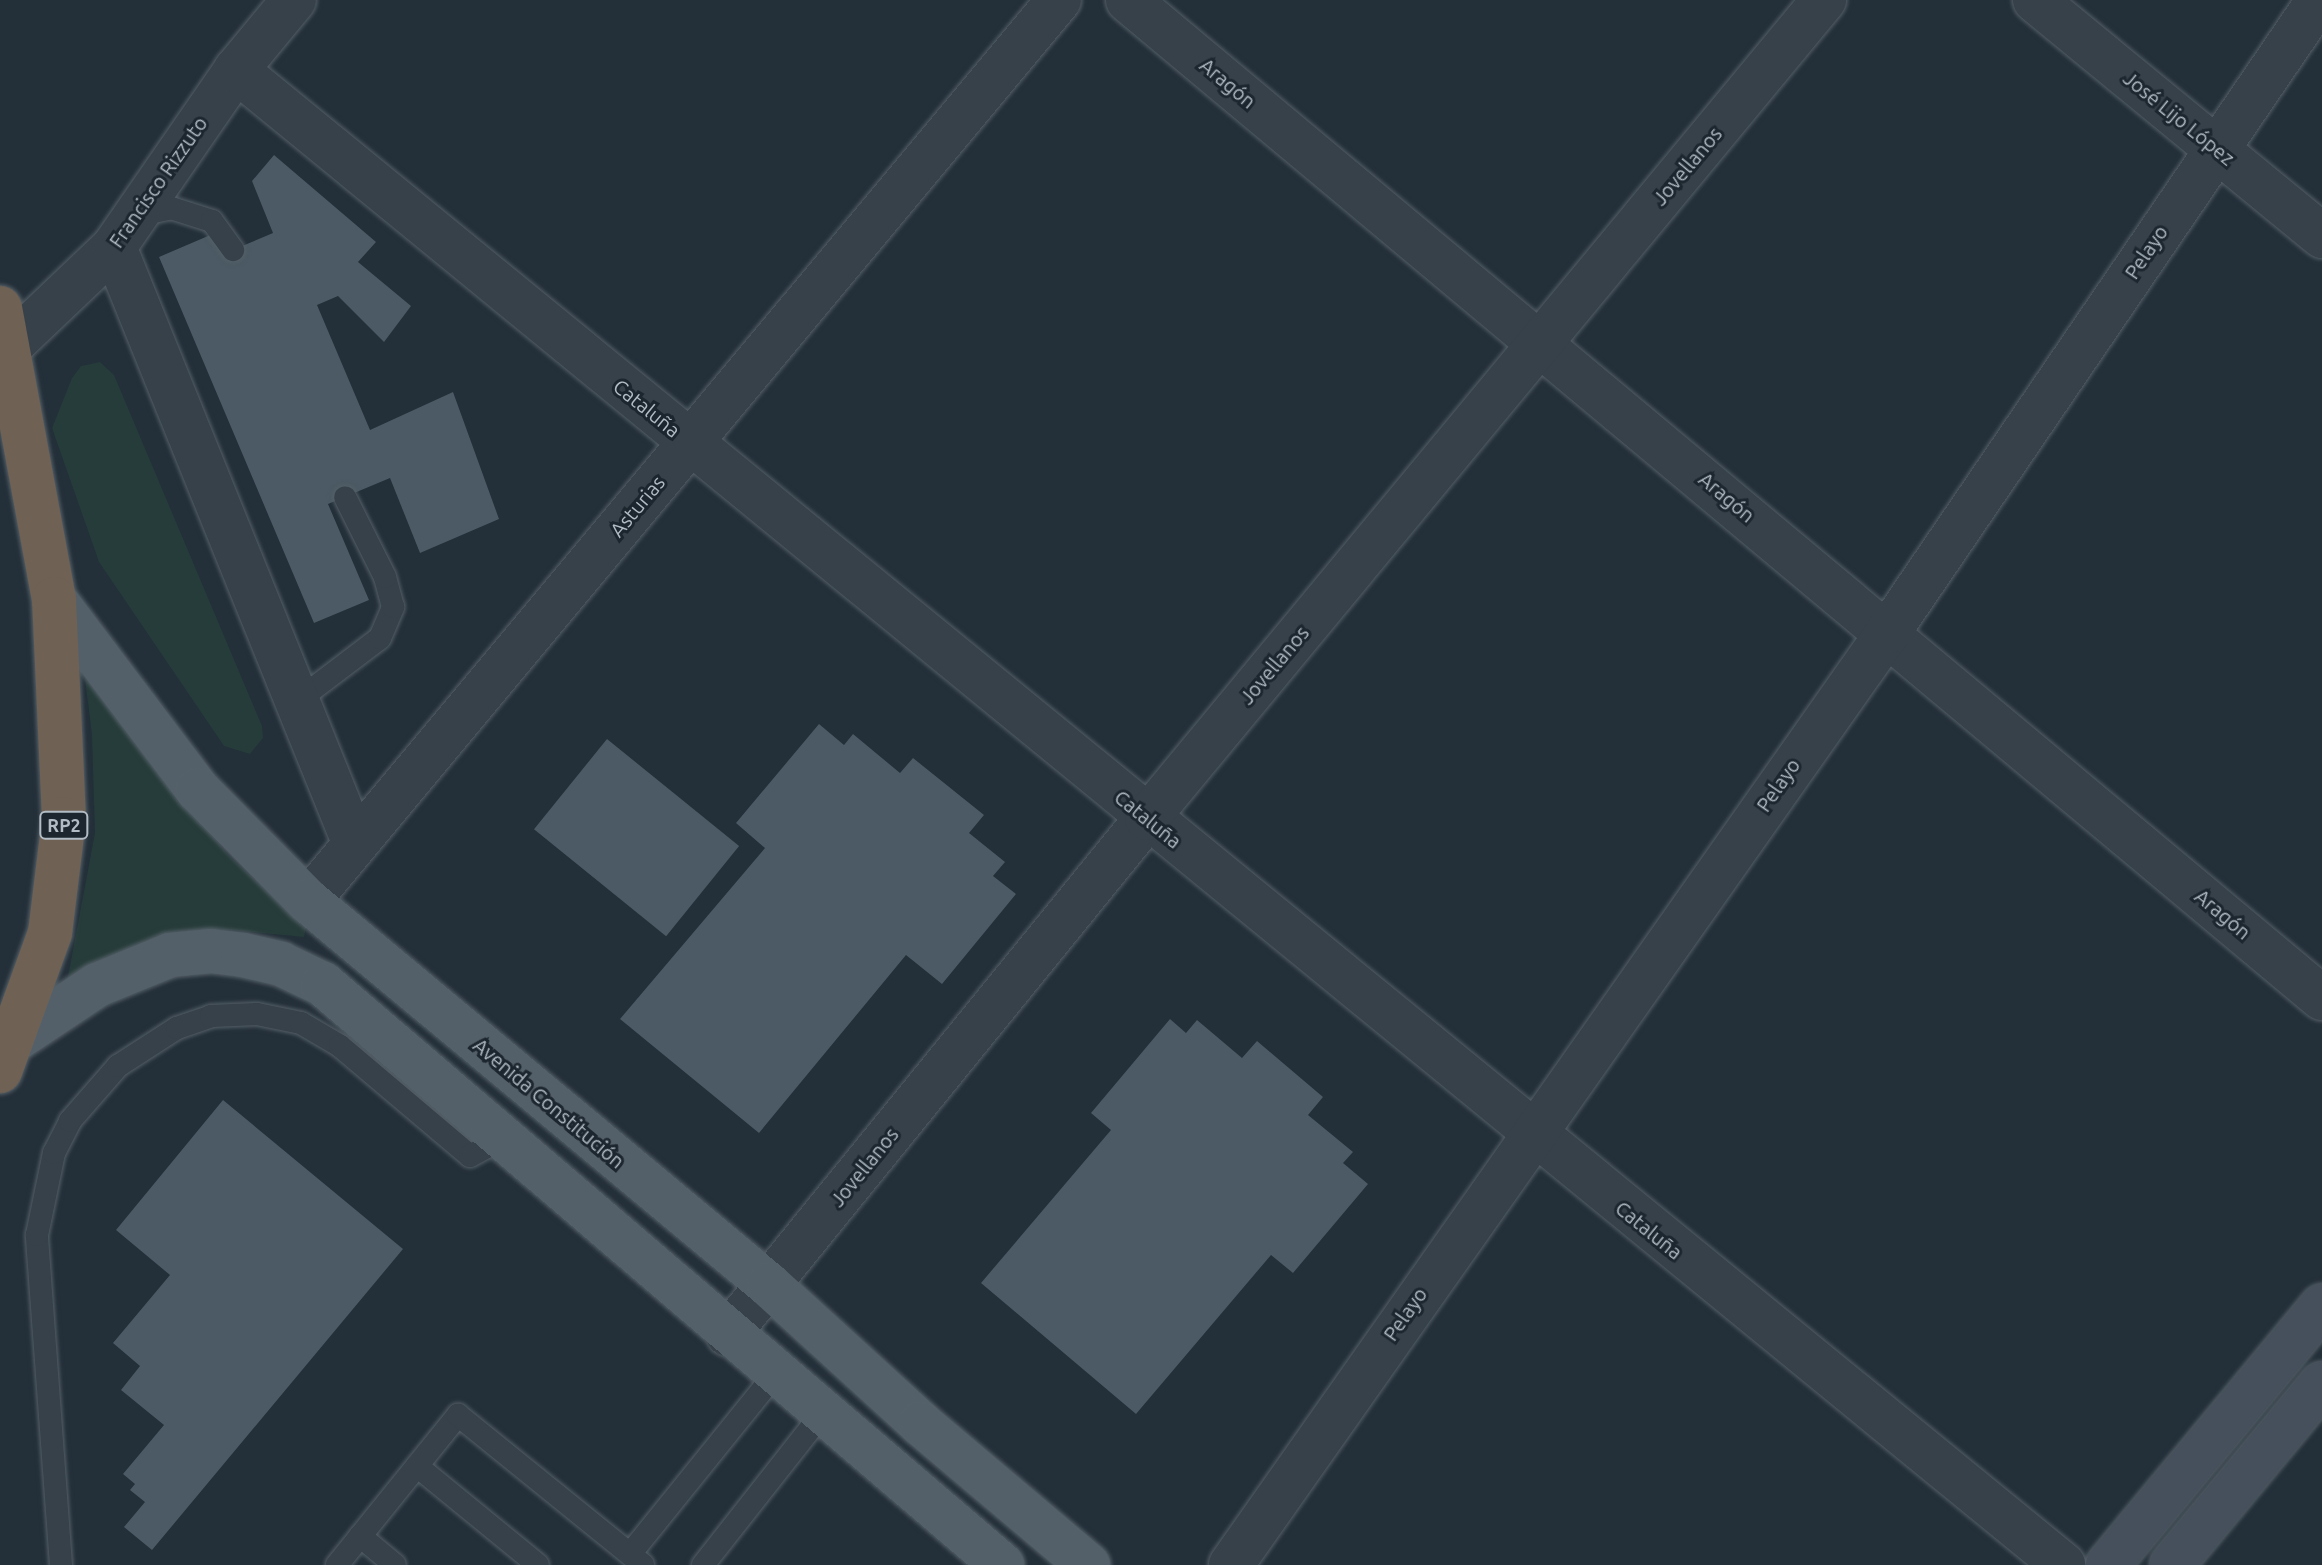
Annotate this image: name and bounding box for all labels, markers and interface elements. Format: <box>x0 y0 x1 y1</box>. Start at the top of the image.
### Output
street label: Aragón <box>1195 53 1261 113</box>
street label: José Lijo López <box>2119 66 2239 170</box>
street label: Francisco Rizzuto <box>104 112 212 252</box>
street label: Jovellanos <box>1647 122 1727 210</box>
street label: Pelayo <box>2119 221 2173 283</box>
street label: Cataluña <box>609 374 685 442</box>
street label: Aragón <box>1694 467 1760 527</box>
street label: Asturias <box>604 470 670 542</box>
street label: Jovellanos <box>1234 621 1314 709</box>
street label: Pelayo <box>1751 754 1805 816</box>
street label: Cataluña <box>1110 785 1186 853</box>
road number: RP2 <box>38 811 90 839</box>
street label: Aragón <box>2190 884 2256 944</box>
street label: Avenida Constitución <box>469 1033 629 1173</box>
street label: Jovellanos <box>825 1123 903 1211</box>
street label: Cataluña <box>1611 1196 1687 1264</box>
street label: Pelayo <box>1378 1283 1432 1345</box>

